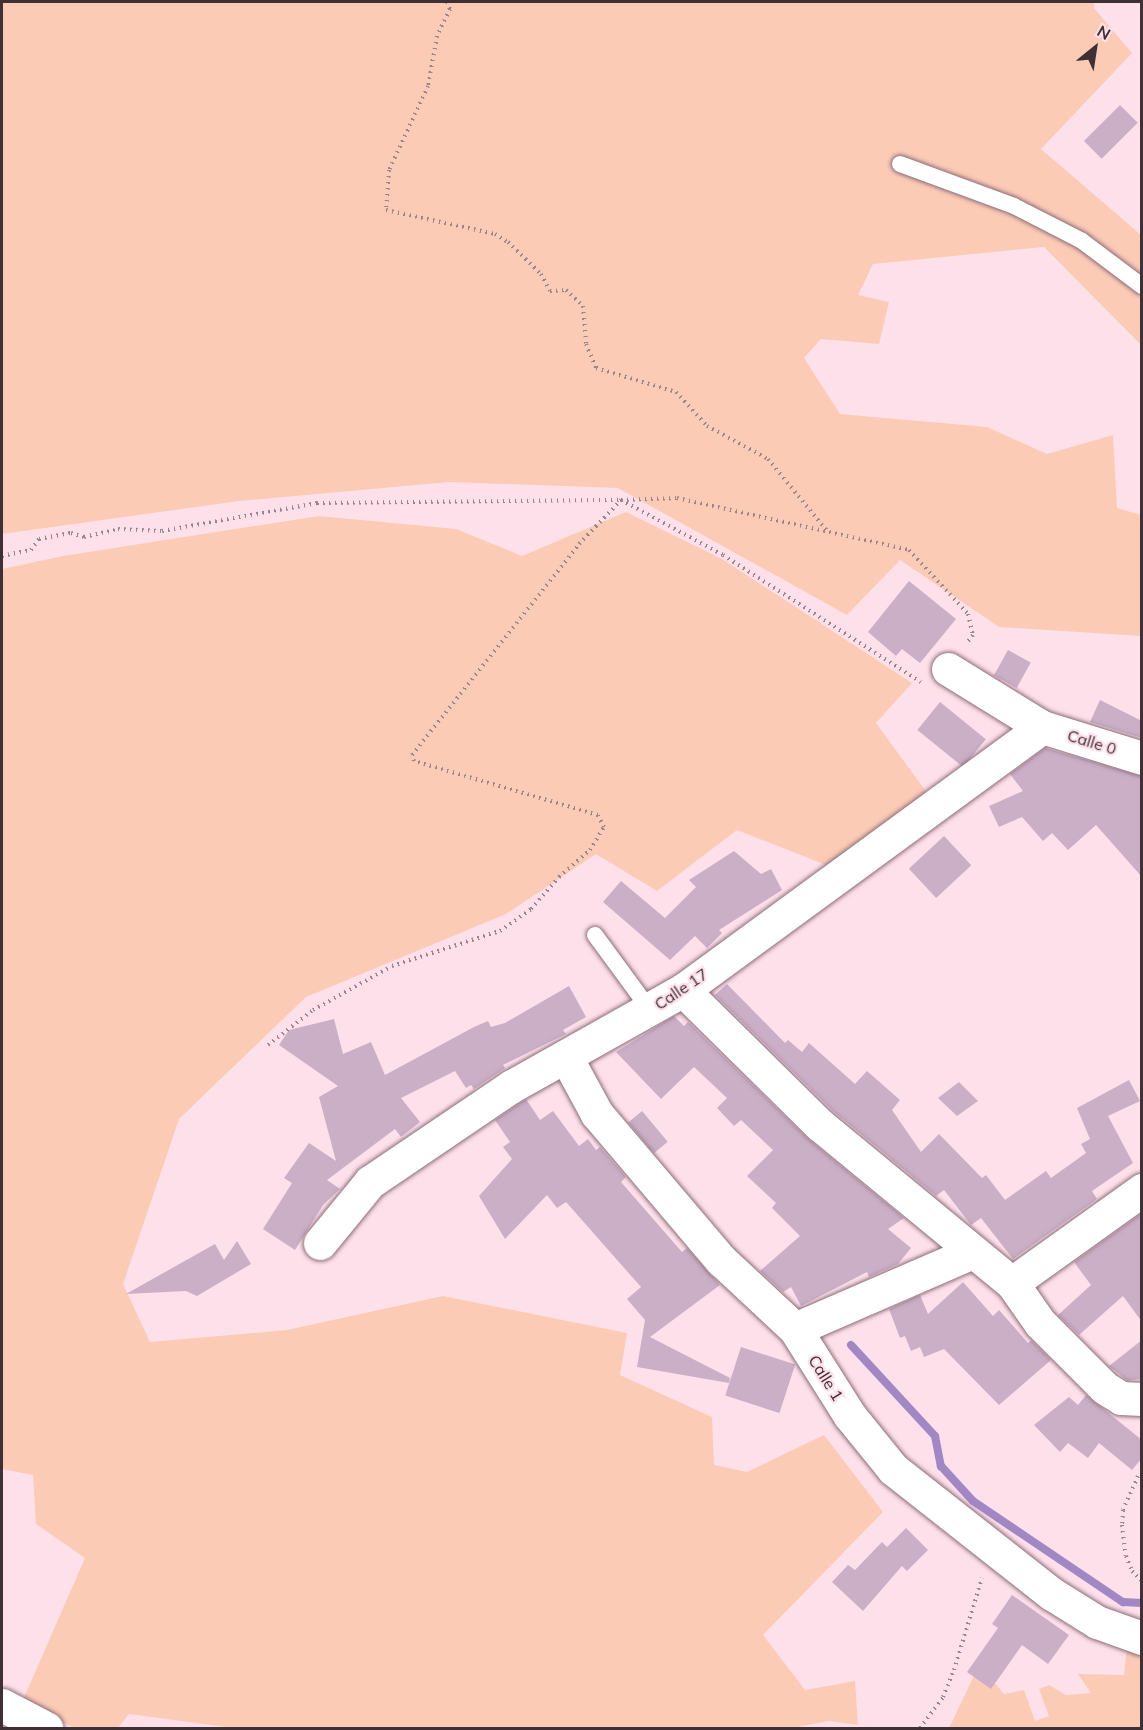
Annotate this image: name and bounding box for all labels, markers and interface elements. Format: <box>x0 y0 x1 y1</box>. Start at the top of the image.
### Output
north arrow <box>1065 18 1125 78</box>
text: N <box>1094 21 1114 44</box>
street label: Calle 0 <box>1065 725 1119 759</box>
street label: Calle 17 <box>651 964 711 1014</box>
street label: Calle 1 <box>805 1352 847 1404</box>

